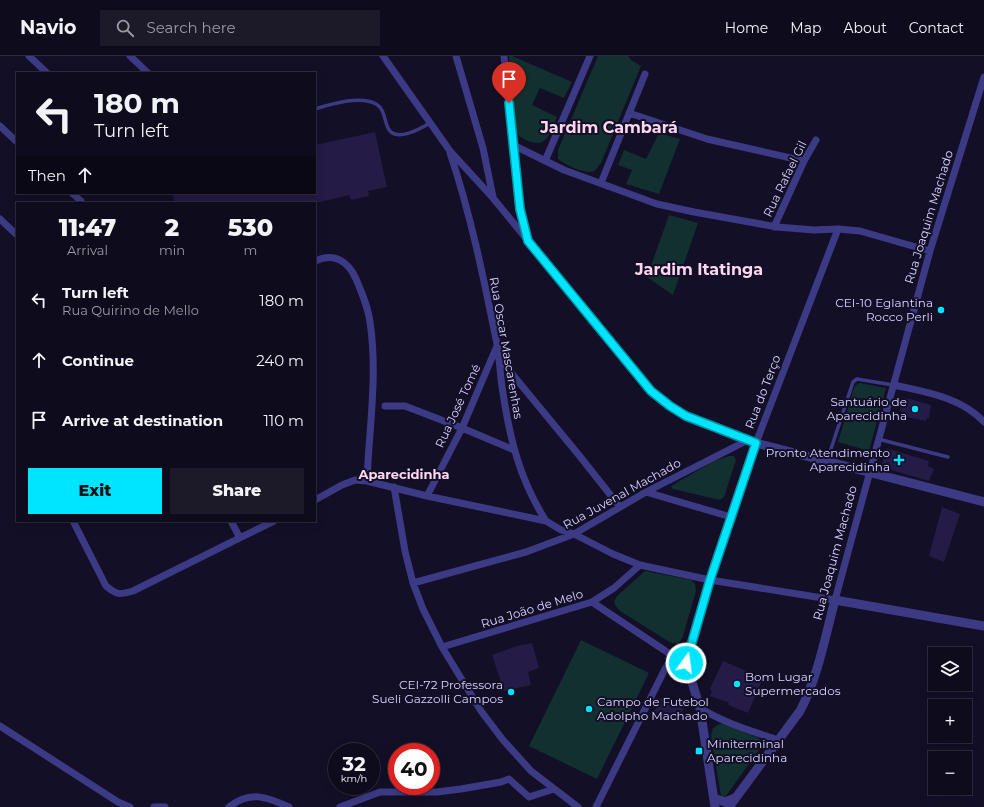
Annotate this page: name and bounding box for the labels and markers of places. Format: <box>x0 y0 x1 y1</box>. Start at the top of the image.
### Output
pin <box>492 62 526 103</box>
place label: CEI-10 Eglantina Rocco Perli <box>835 295 933 324</box>
marker: CEI-10 Eglantina Rocco Perli <box>936 305 946 315</box>
place label: Santuário de Aparecidinha <box>827 394 907 423</box>
marker: Santuário de Aparecidinha <box>910 404 920 414</box>
place label: Pronto Atendimento Aparecidinha <box>766 445 890 474</box>
marker: Pronto Atendimento Aparecidinha <box>893 454 905 466</box>
place label: Bom Lugar Supermercados <box>745 669 841 698</box>
place label: CEI-72 Professora Sueli Gazzolli Campos <box>372 677 503 706</box>
marker: Bom Lugar Supermercados <box>732 679 742 689</box>
marker: CEI-72 Professora Sueli Gazzolli Campos <box>506 687 516 697</box>
place label: Campo de Futebol Adolpho Machado <box>597 694 709 723</box>
marker: Campo de Futebol Adolpho Machado <box>584 704 594 714</box>
place label: Miniterminal Aparecidinha <box>707 736 787 765</box>
marker: Miniterminal Aparecidinha <box>694 746 704 756</box>

